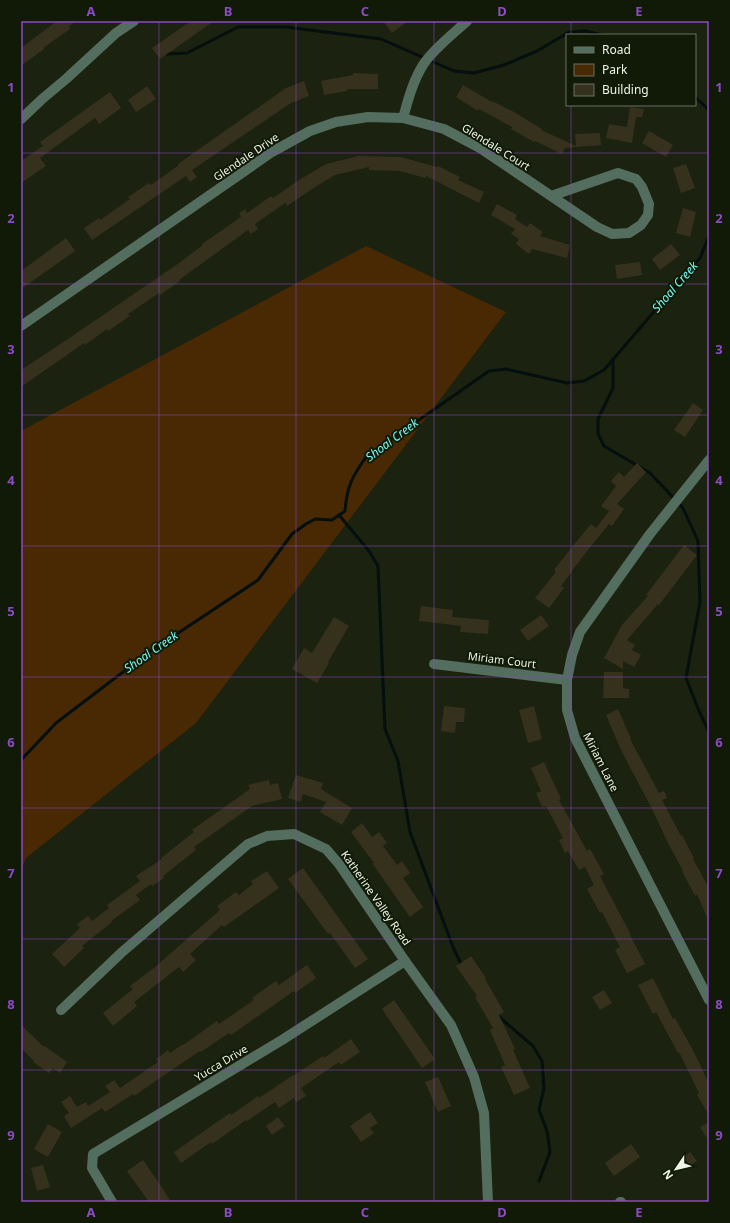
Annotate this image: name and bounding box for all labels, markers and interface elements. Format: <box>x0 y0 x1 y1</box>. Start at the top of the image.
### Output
text: A <box>87 2 96 20</box>
text: B <box>224 2 232 20</box>
text: C <box>361 2 369 20</box>
text: D <box>497 2 507 20</box>
text: E <box>635 2 643 20</box>
legend <box>566 34 696 106</box>
text: Road <box>602 41 631 58</box>
text: Park <box>602 61 628 78</box>
text: 1 <box>7 78 15 96</box>
text: 1 <box>715 78 723 96</box>
text: Building <box>602 81 649 98</box>
street label: Glendale Court <box>459 120 533 174</box>
street label: Glendale Drive <box>210 129 281 184</box>
text: 2 <box>7 209 15 227</box>
text: 2 <box>715 209 723 227</box>
water label: Shoal Creek <box>648 257 702 316</box>
text: 3 <box>7 340 15 358</box>
text: 3 <box>715 340 723 358</box>
water label: Shoal Creek <box>362 413 423 465</box>
text: 4 <box>7 471 15 489</box>
text: 4 <box>715 471 723 489</box>
text: 5 <box>7 602 15 620</box>
text: 5 <box>715 602 723 620</box>
water label: Shoal Creek <box>120 626 182 676</box>
street label: Miriam Court <box>467 648 537 671</box>
street label: Miriam Lane <box>580 730 623 794</box>
text: 6 <box>7 733 15 751</box>
text: 6 <box>715 733 723 751</box>
street label: Katherine Valley Road <box>338 847 415 948</box>
text: 7 <box>7 864 15 882</box>
text: 7 <box>715 864 723 882</box>
text: 8 <box>7 995 15 1013</box>
text: 8 <box>715 995 723 1013</box>
street label: Yucca Drive <box>191 1041 250 1084</box>
text: 9 <box>7 1126 15 1144</box>
text: 9 <box>715 1126 723 1144</box>
north arrow <box>656 1149 696 1189</box>
text: N <box>659 1167 676 1183</box>
text: A <box>87 1203 96 1221</box>
text: B <box>224 1203 232 1221</box>
text: C <box>361 1203 369 1221</box>
text: D <box>497 1203 507 1221</box>
text: E <box>635 1203 643 1221</box>

